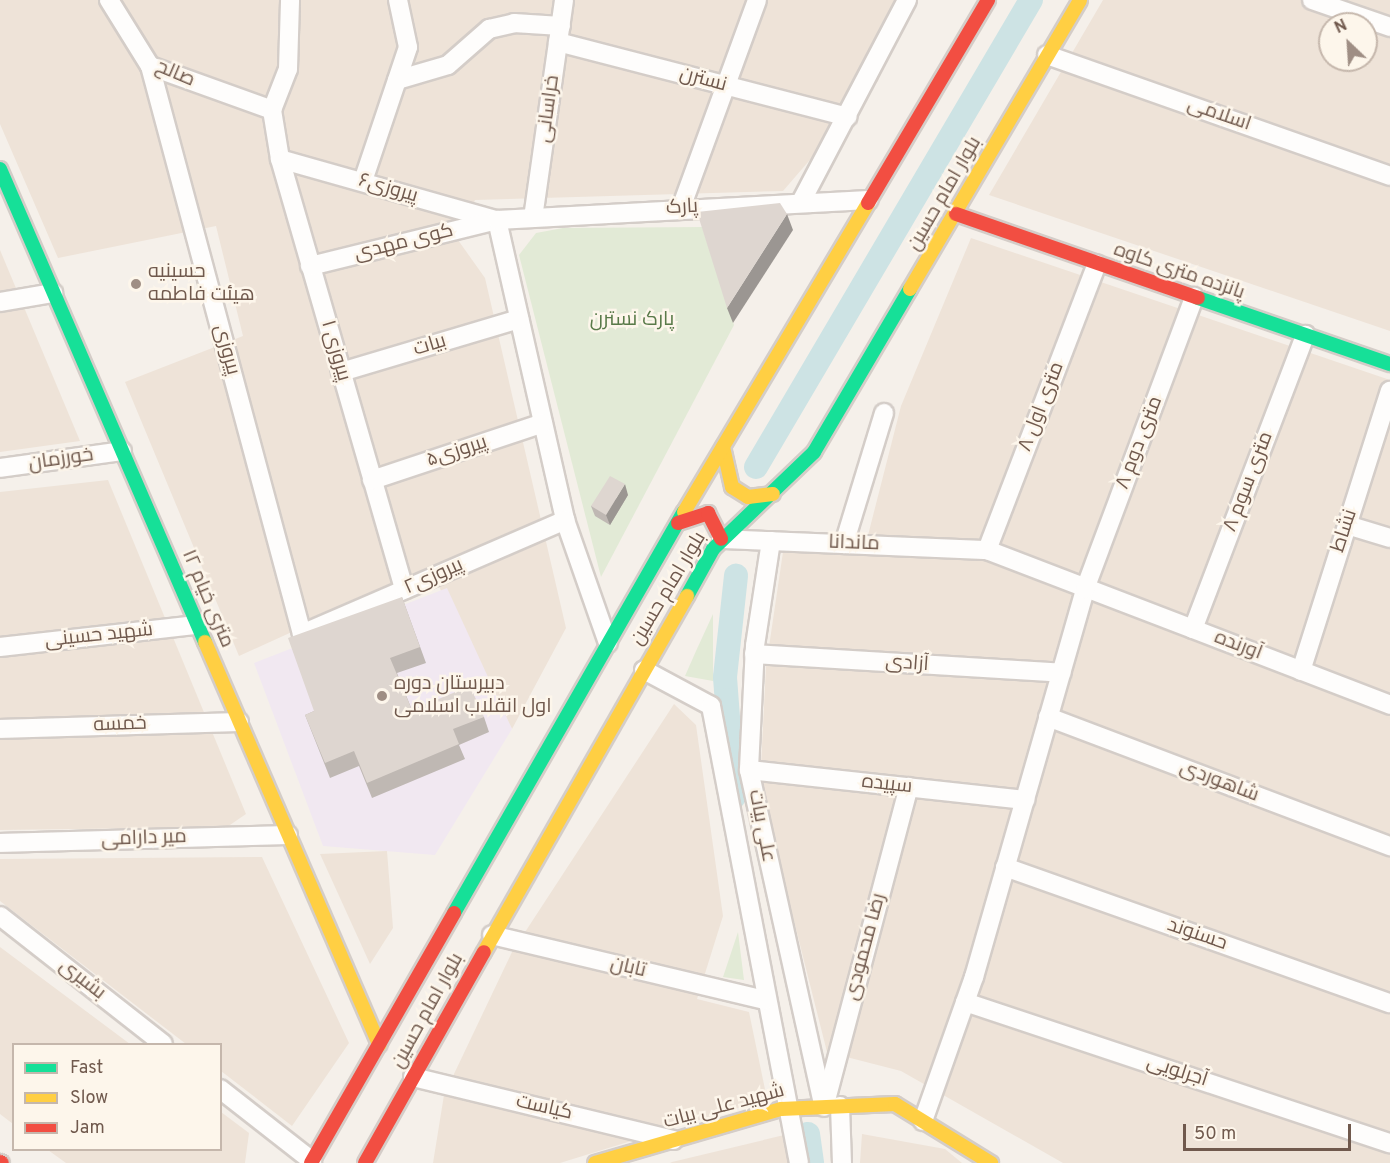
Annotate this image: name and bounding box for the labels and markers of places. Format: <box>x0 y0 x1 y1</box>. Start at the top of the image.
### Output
place label: حسینیه هیئت فاطمه <box>148 260 255 307</box>
marker: حسینیه هیئت فاطمه <box>129 277 143 291</box>
place label: دبیرستان دوره اول انقلاب اسلامی <box>394 672 552 719</box>
marker: دبیرستان دوره اول انقلاب اسلامی <box>375 689 389 703</box>

